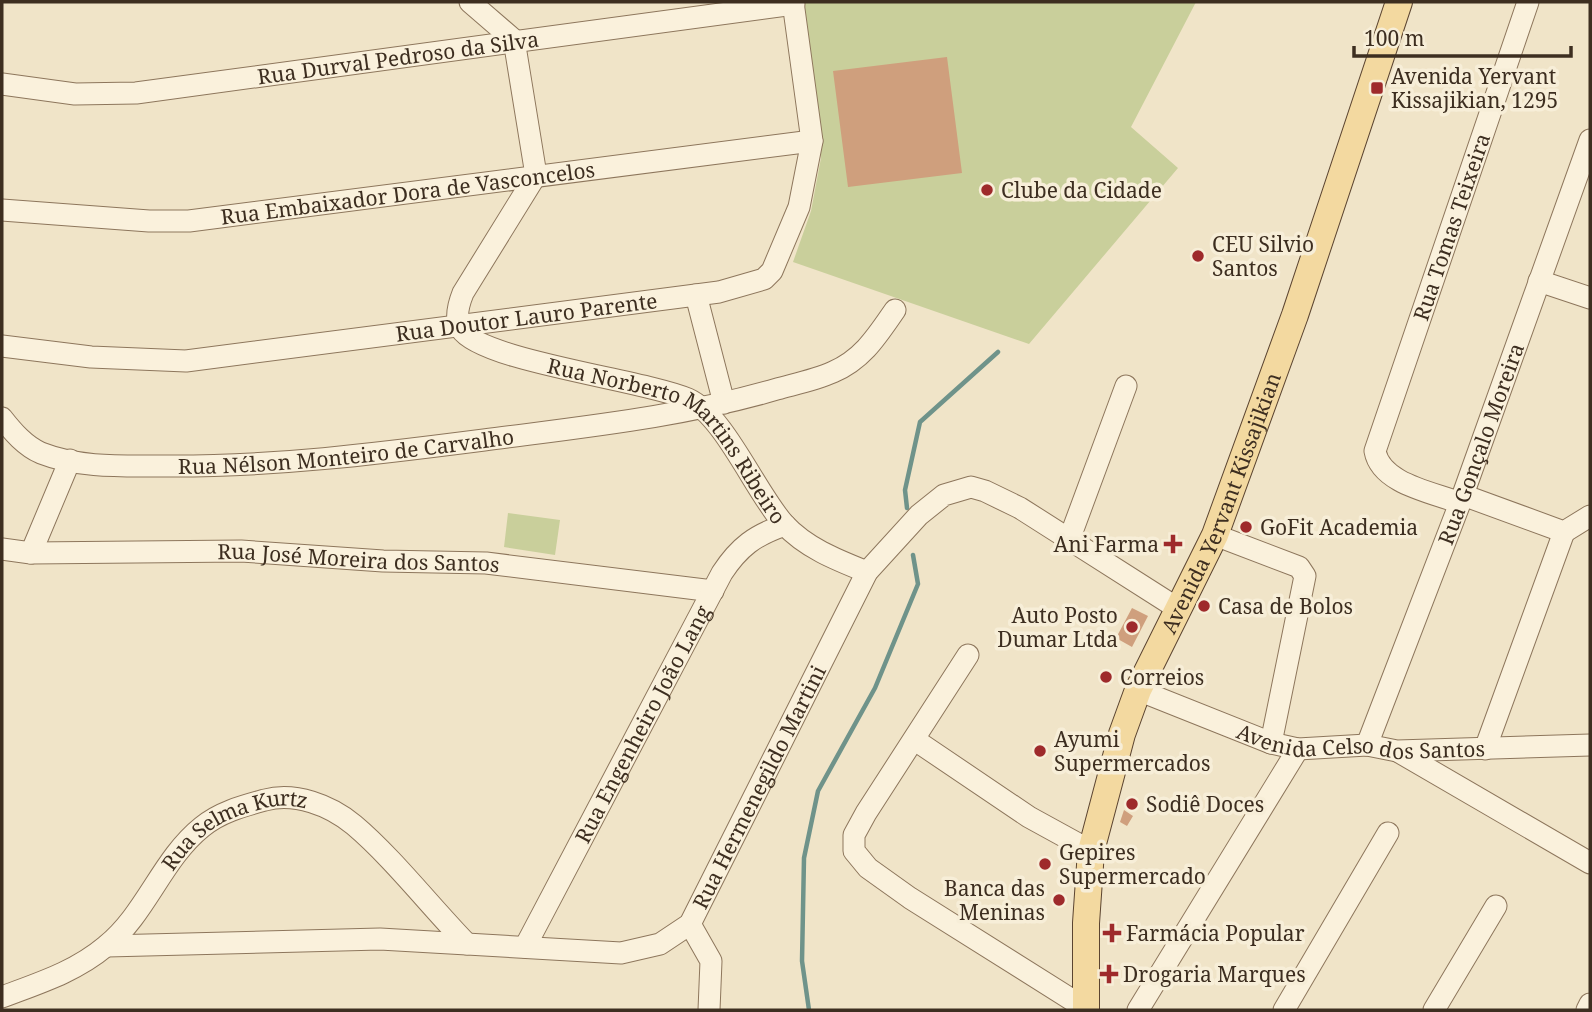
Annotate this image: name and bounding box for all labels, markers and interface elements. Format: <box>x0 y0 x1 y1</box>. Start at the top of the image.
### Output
scale bar <box>1354 14 1571 58</box>
text: 100 m <box>1364 24 1425 52</box>
street label: Rua Durval Pedroso da Silva <box>255 25 540 90</box>
place label: Avenida Yervant Kissajikian, 1295 <box>1391 62 1558 114</box>
marker: Avenida Yervant Kissajikian, 1295 <box>1369 80 1385 96</box>
street label: Rua Tomas Teixeira <box>1406 129 1496 324</box>
street label: Rua Embaixador Dora de Vasconcelos <box>219 155 597 231</box>
place label: Clube da Cidade <box>1001 176 1162 204</box>
marker: Clube da Cidade <box>979 182 995 198</box>
place label: CEU Silvio Santos <box>1212 230 1314 282</box>
marker: CEU Silvio Santos <box>1190 248 1206 264</box>
street label: Rua Doutor Lauro Parente <box>394 286 659 348</box>
street label: Rua Gonçalo Moreira <box>1431 339 1530 549</box>
street label: Rua Norberto Martins Ribeiro <box>545 351 792 529</box>
street label: Avenida Yervant Kissajikian <box>1154 368 1287 638</box>
street label: Rua Nélson Monteiro de Carvalho <box>178 422 515 480</box>
place label: GoFit Academia <box>1260 513 1418 541</box>
marker: GoFit Academia <box>1238 519 1254 535</box>
place label: Ani Farma <box>1054 530 1159 558</box>
marker: Ani Farma <box>1165 536 1181 552</box>
street label: Rua José Moreira dos Santos <box>217 537 501 579</box>
place label: Casa de Bolos <box>1218 592 1353 620</box>
marker: Casa de Bolos <box>1196 598 1212 614</box>
street label: Rua Engenheiro João Lang <box>568 600 717 848</box>
place label: Auto Posto Dumar Ltda <box>997 601 1118 653</box>
marker: Auto Posto Dumar Ltda <box>1124 619 1140 635</box>
street label: Rua Hermenegildo Martini <box>686 660 832 913</box>
place label: Correios <box>1120 663 1204 691</box>
marker: Correios <box>1098 669 1114 685</box>
street label: Avenida Celso dos Santos <box>1233 717 1485 765</box>
place label: Ayumi Supermercados <box>1054 725 1210 777</box>
marker: Ayumi Supermercados <box>1032 743 1048 759</box>
street label: Rua Selma Kurtz <box>155 784 311 876</box>
place label: Sodiê Doces <box>1146 790 1264 818</box>
marker: Sodiê Doces <box>1124 796 1140 812</box>
place label: Gepires Supermercado <box>1059 838 1206 890</box>
marker: Gepires Supermercado <box>1037 856 1053 872</box>
place label: Banca das Meninas <box>944 874 1045 926</box>
marker: Banca das Meninas <box>1051 892 1067 908</box>
place label: Farmácia Popular <box>1126 919 1305 947</box>
marker: Farmácia Popular <box>1104 925 1120 941</box>
place label: Drogaria Marques <box>1123 960 1306 988</box>
marker: Drogaria Marques <box>1101 966 1117 982</box>

